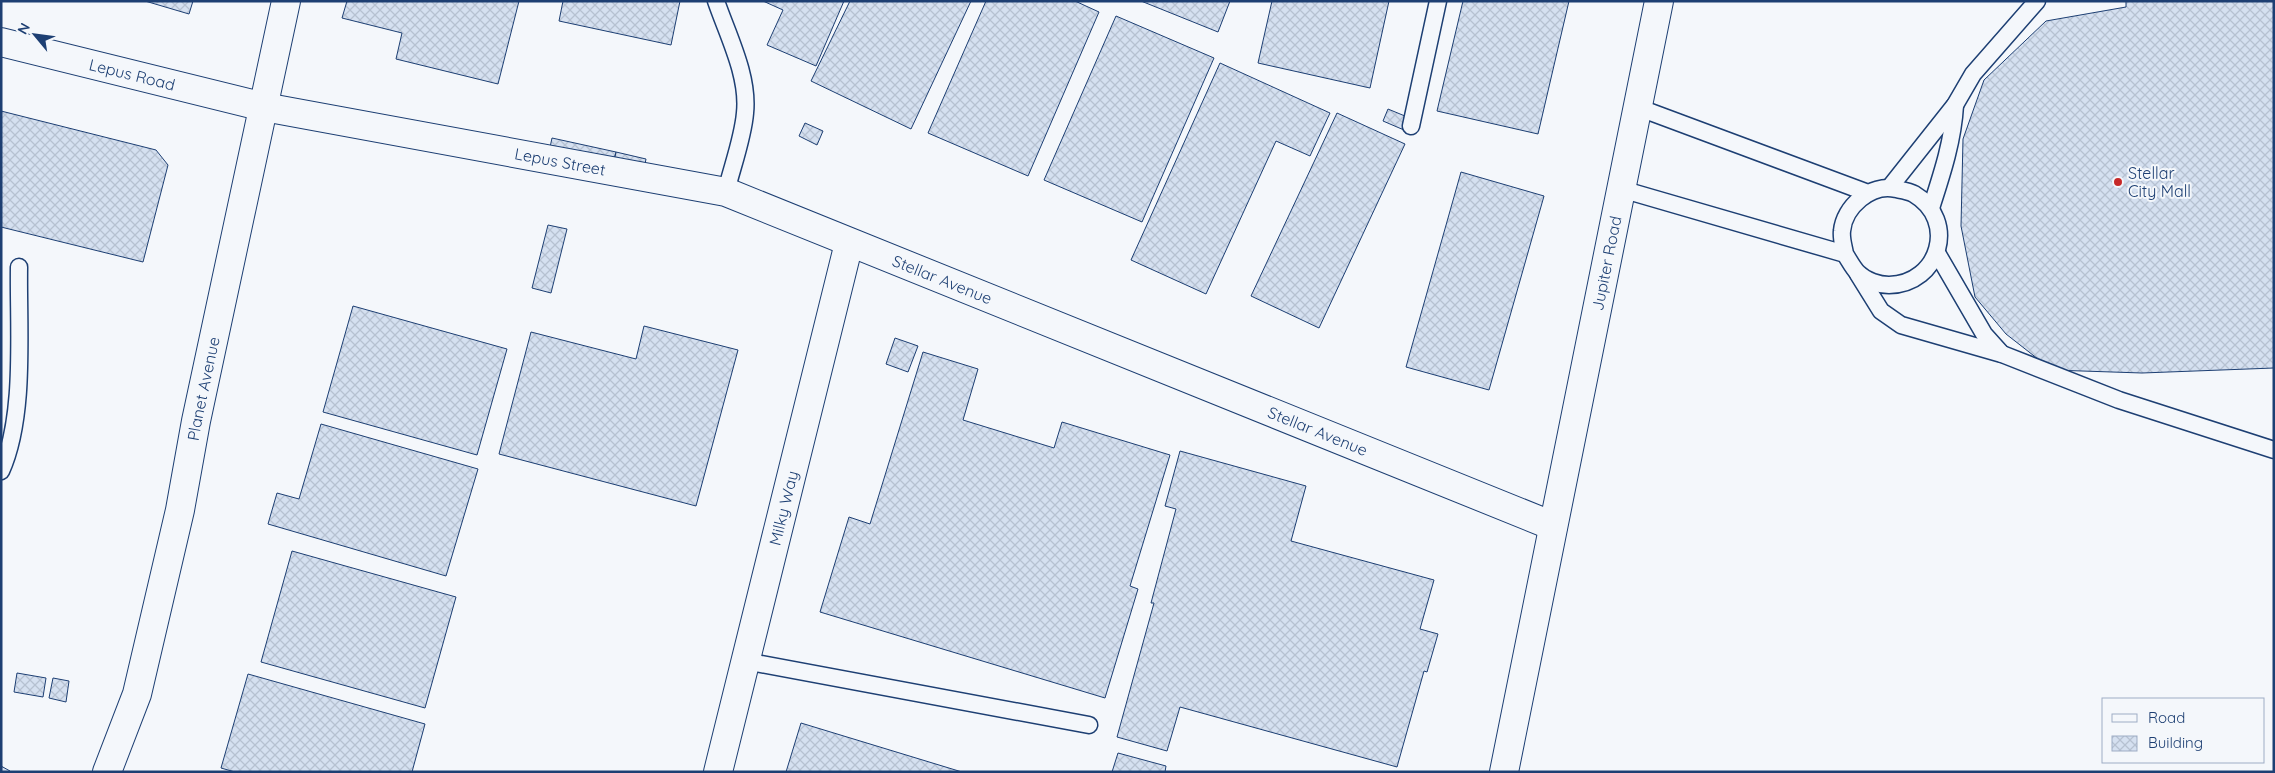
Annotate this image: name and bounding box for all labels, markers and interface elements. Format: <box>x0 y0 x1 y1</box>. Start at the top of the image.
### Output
north arrow <box>10 10 60 60</box>
text: N <box>13 20 34 38</box>
street label: Lepus Road <box>87 54 177 95</box>
street label: Lepus Street <box>513 143 607 180</box>
place label: Stellar City Mall <box>2128 163 2191 201</box>
marker: Stellar City Mall <box>2112 176 2124 188</box>
street label: Jupiter Road <box>1587 214 1626 312</box>
street label: Stellar Avenue <box>890 250 995 308</box>
street label: Planet Avenue <box>183 335 224 442</box>
street label: Stellar Avenue <box>1265 402 1371 460</box>
street label: Milky Way <box>764 468 802 548</box>
legend <box>2102 698 2265 763</box>
text: Road <box>2148 708 2185 727</box>
text: Building <box>2148 733 2203 752</box>

